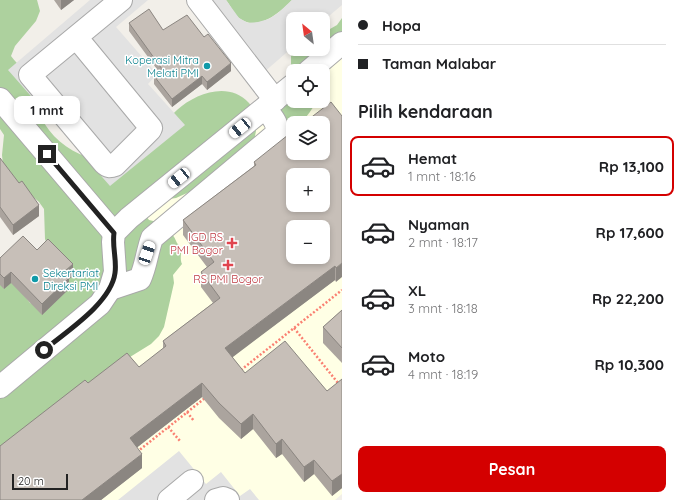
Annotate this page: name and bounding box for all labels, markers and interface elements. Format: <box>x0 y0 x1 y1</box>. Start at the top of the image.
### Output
north arrow <box>286 12 330 56</box>
map controls <box>286 12 330 264</box>
text: Hopa <box>382 16 421 35</box>
place label: Koperasi Mitra Melati PMI <box>125 53 199 80</box>
text: Taman Malabar <box>382 54 496 73</box>
marker: Koperasi Mitra Melati PMI <box>202 61 212 71</box>
button: locate <box>286 64 330 108</box>
callout: 1 mnt <box>14 96 80 124</box>
text: Pilih kendaraan <box>358 100 493 123</box>
text: 1 mnt <box>30 102 64 118</box>
car <box>227 116 253 140</box>
button: layers <box>286 116 330 160</box>
route end <box>38 145 56 163</box>
icon: car <box>360 148 396 184</box>
text: Hemat <box>408 149 457 168</box>
text: Rp 13,100 <box>599 157 664 176</box>
car <box>166 166 192 190</box>
button: + <box>286 168 330 212</box>
text: 1 mnt · 18:16 <box>408 168 476 184</box>
icon: car <box>360 214 396 250</box>
text: Nyaman <box>408 215 469 234</box>
button: − <box>286 220 330 264</box>
text: Rp 17,600 <box>596 223 664 242</box>
place label: IGD RS PMI Bogor <box>170 230 224 257</box>
text: 2 mnt · 18:17 <box>408 234 478 250</box>
marker: IGD RS PMI Bogor <box>226 237 238 249</box>
car <box>137 240 157 266</box>
marker: RS PMI Bogor <box>222 259 234 271</box>
place label: Sekertariat Direksi PMI <box>43 266 99 293</box>
place label: RS PMI Bogor <box>193 272 263 286</box>
marker: Sekertariat Direksi PMI <box>30 274 40 284</box>
icon: car <box>360 280 396 316</box>
text: XL <box>408 281 426 300</box>
text: Rp 22,200 <box>592 289 664 308</box>
text: 3 mnt · 18:18 <box>408 300 478 316</box>
route start <box>35 341 53 359</box>
icon: car <box>360 346 396 382</box>
text: Moto <box>408 347 445 366</box>
text: Rp 10,300 <box>594 355 664 374</box>
text: 4 mnt · 18:19 <box>408 366 478 382</box>
button: Pesan <box>358 446 666 492</box>
scale bar <box>12 472 68 491</box>
text: 20 m <box>18 474 44 488</box>

